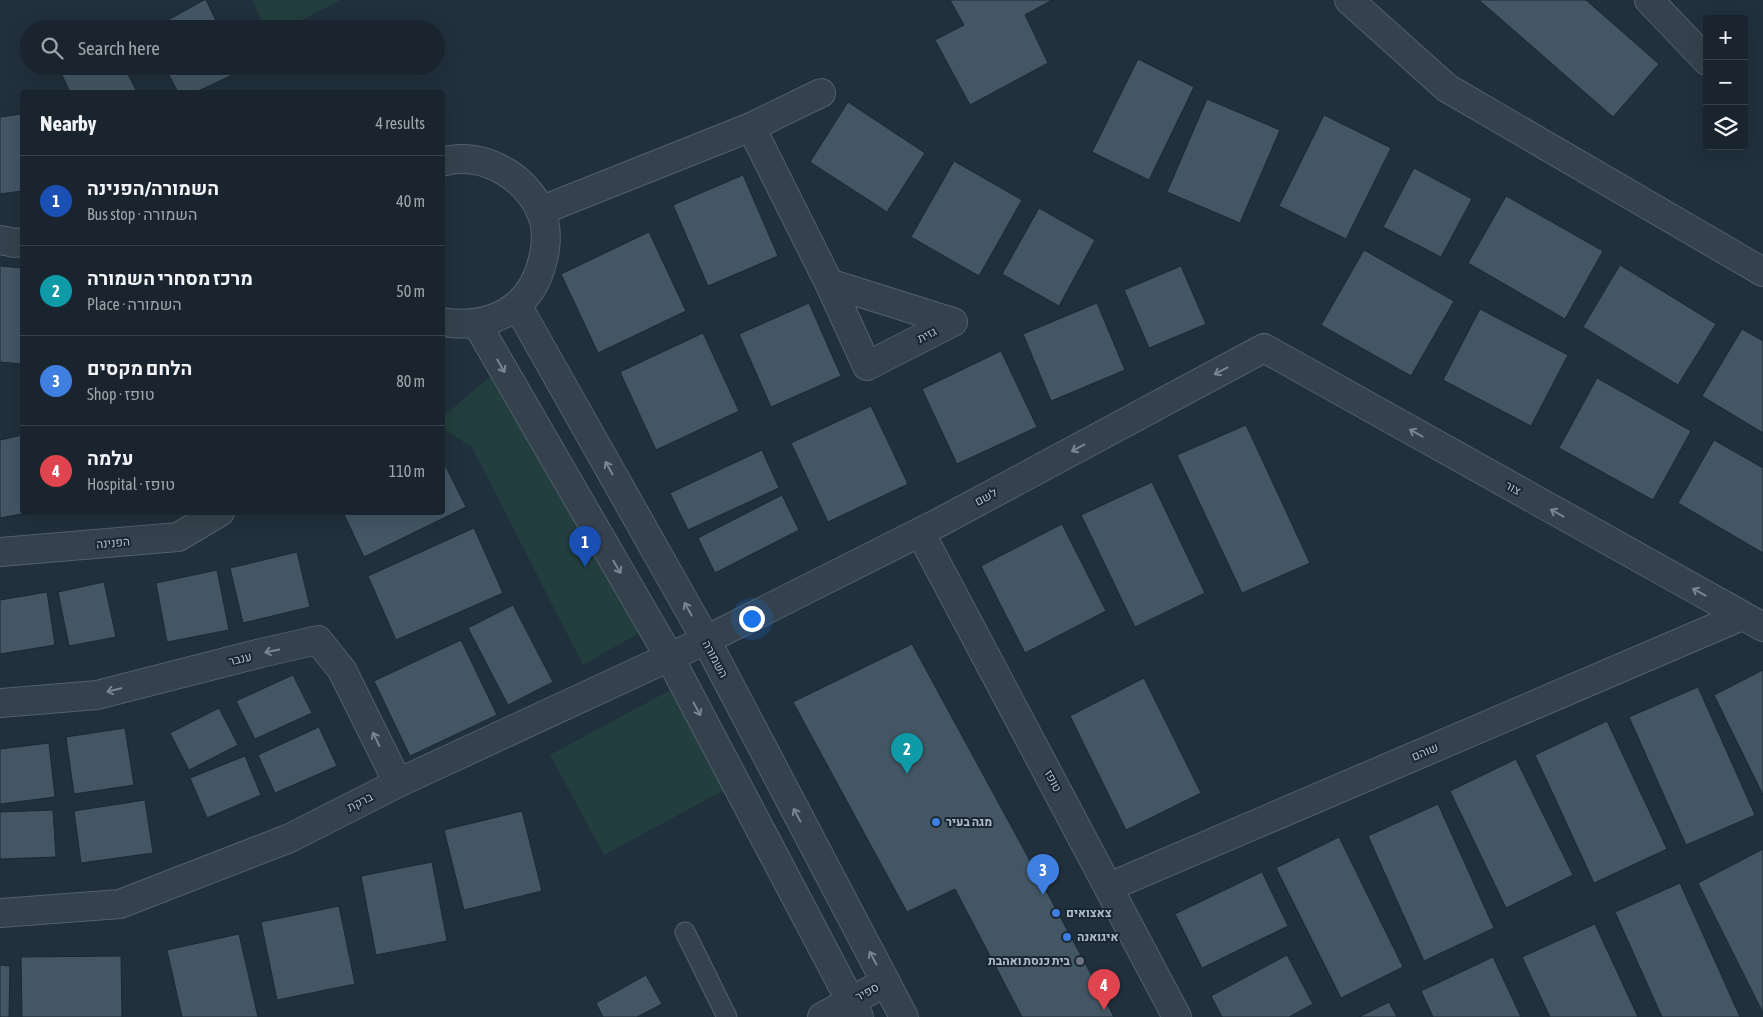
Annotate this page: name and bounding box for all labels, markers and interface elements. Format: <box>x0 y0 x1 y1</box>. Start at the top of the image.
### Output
map controls <box>1703 15 1748 150</box>
button: + <box>1703 15 1748 60</box>
search box <box>20 20 445 75</box>
icon: search <box>38 34 66 62</box>
text: Search here <box>78 37 160 59</box>
button: − <box>1703 60 1748 105</box>
button: layers <box>1703 105 1748 150</box>
text: Nearby <box>40 111 96 135</box>
text: 4 results <box>375 114 425 132</box>
text: השמורה/הפנינה <box>87 177 219 199</box>
text: 1 <box>52 192 60 210</box>
text: 40 m <box>396 192 425 210</box>
text: Bus stop · השמורה <box>87 205 197 223</box>
text: מרכז מסחרי השמורה <box>87 267 253 289</box>
text: 2 <box>52 282 60 300</box>
text: 50 m <box>396 282 425 300</box>
text: Place · השמורה <box>87 295 182 313</box>
street label: גזית <box>915 324 939 346</box>
text: הלחם מקסים <box>87 357 192 379</box>
one-way arrow <box>496 358 506 373</box>
one-way arrow <box>1214 367 1229 376</box>
text: 3 <box>52 372 60 390</box>
text: 80 m <box>396 372 425 390</box>
text: Shop · טופז <box>87 385 155 403</box>
one-way arrow <box>1409 428 1423 438</box>
one-way arrow <box>1070 443 1085 453</box>
text: עלמה <box>87 447 133 469</box>
one-way arrow <box>603 461 613 475</box>
text: 4 <box>52 462 60 480</box>
text: 110 m <box>389 462 425 480</box>
text: Hospital · טופז <box>87 475 175 493</box>
street label: צור <box>1503 478 1524 498</box>
street label: לשם <box>972 485 1000 509</box>
one-way arrow <box>1550 508 1565 518</box>
pin: 1 <box>569 526 601 567</box>
street label: הפנינה <box>95 535 131 551</box>
one-way arrow <box>613 559 623 574</box>
one-way arrow <box>1692 587 1707 597</box>
one-way arrow <box>683 602 693 617</box>
your location <box>739 606 765 632</box>
street label: השמורה <box>699 638 731 680</box>
one-way arrow <box>264 647 280 656</box>
street label: ענבר <box>227 649 253 669</box>
one-way arrow <box>107 686 123 696</box>
one-way arrow <box>693 701 702 716</box>
one-way arrow <box>371 732 380 747</box>
pin: 2 <box>891 733 923 774</box>
street label: שוהם <box>1409 740 1441 764</box>
street label: טופז <box>1041 768 1065 794</box>
street label: ברקת <box>345 789 376 814</box>
one-way arrow <box>792 807 802 822</box>
place label: מגה בעיר <box>946 815 992 829</box>
marker: מגה בעיר <box>930 816 942 828</box>
pin: 3 <box>1027 854 1059 895</box>
place label: צאצואים <box>1066 906 1112 920</box>
marker: צאצואים <box>1050 907 1062 919</box>
place label: איגואנה <box>1077 930 1118 944</box>
marker: איגואנה <box>1061 931 1073 943</box>
one-way arrow <box>868 951 878 966</box>
place label: בית כנסת ואהבת <box>988 954 1070 968</box>
marker: בית כנסת ואהבת <box>1074 955 1086 967</box>
pin: 4 <box>1088 969 1120 1010</box>
street label: ספיר <box>853 980 881 1004</box>

